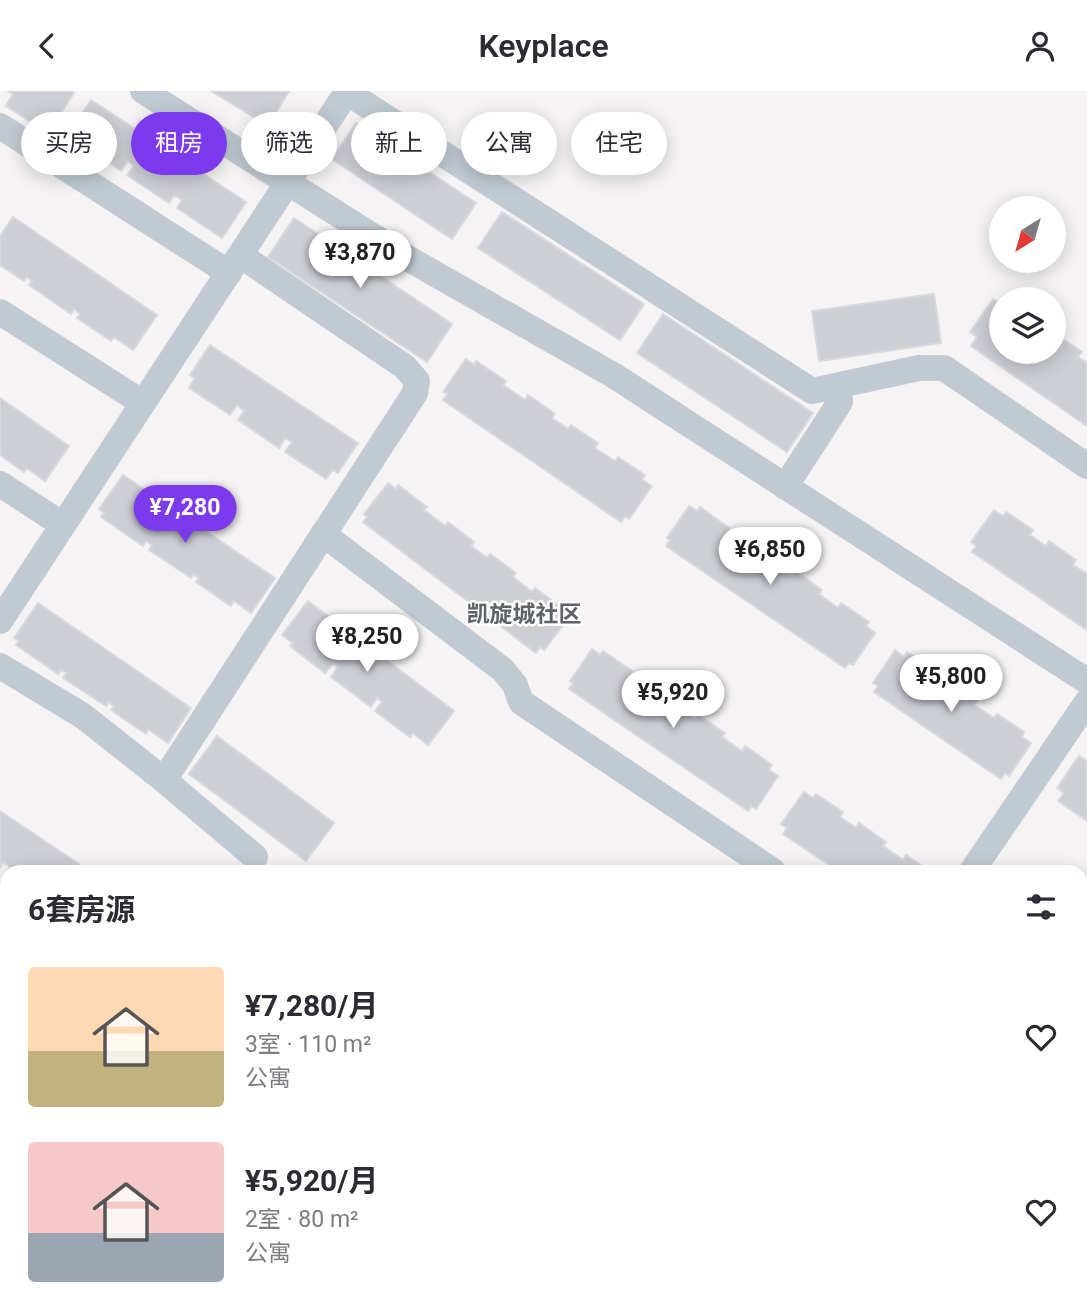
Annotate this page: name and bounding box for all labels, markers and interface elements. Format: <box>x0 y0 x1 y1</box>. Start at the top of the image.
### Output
icon: back <box>28 27 66 65</box>
text: Keyplace <box>478 27 609 65</box>
icon: person <box>1021 27 1059 65</box>
chip: 买房 <box>21 112 117 175</box>
chip: 租房 <box>131 112 227 175</box>
chip: 筛选 <box>241 112 337 175</box>
chip: 新上 <box>351 112 447 175</box>
chip: 公寓 <box>461 112 557 175</box>
chip: 住宅 <box>571 112 667 175</box>
north arrow <box>989 196 1066 273</box>
map controls <box>989 196 1066 364</box>
pin: ¥3,870 <box>303 231 417 290</box>
text: ¥3,870 <box>325 239 395 266</box>
button: layers <box>989 287 1066 364</box>
pin: ¥7,280 <box>128 485 242 545</box>
text: ¥7,280 <box>150 494 220 521</box>
pin: ¥6,850 <box>713 527 827 587</box>
text: ¥6,850 <box>735 536 805 563</box>
district label: 凯旋城社区 <box>467 601 582 628</box>
pin: ¥8,250 <box>310 615 424 674</box>
text: ¥8,250 <box>332 623 402 650</box>
pin: ¥5,800 <box>894 655 1008 714</box>
text: ¥5,800 <box>916 663 986 690</box>
pin: ¥5,920 <box>616 671 730 730</box>
text: ¥5,920 <box>638 679 708 706</box>
icon: filters <box>1022 888 1060 926</box>
text: 6套房源 <box>28 892 135 927</box>
text: ¥7,280/月 <box>245 988 378 1023</box>
icon: home <box>84 995 168 1079</box>
icon: heart <box>1022 1018 1060 1056</box>
text: 3室 · 110 m² <box>245 1031 371 1058</box>
text: 公寓 <box>245 1065 291 1092</box>
text: ¥5,920/月 <box>245 1163 378 1198</box>
icon: home <box>84 1170 168 1254</box>
icon: heart <box>1022 1193 1060 1231</box>
text: 2室 · 80 m² <box>245 1206 359 1233</box>
text: 公寓 <box>245 1240 291 1267</box>

